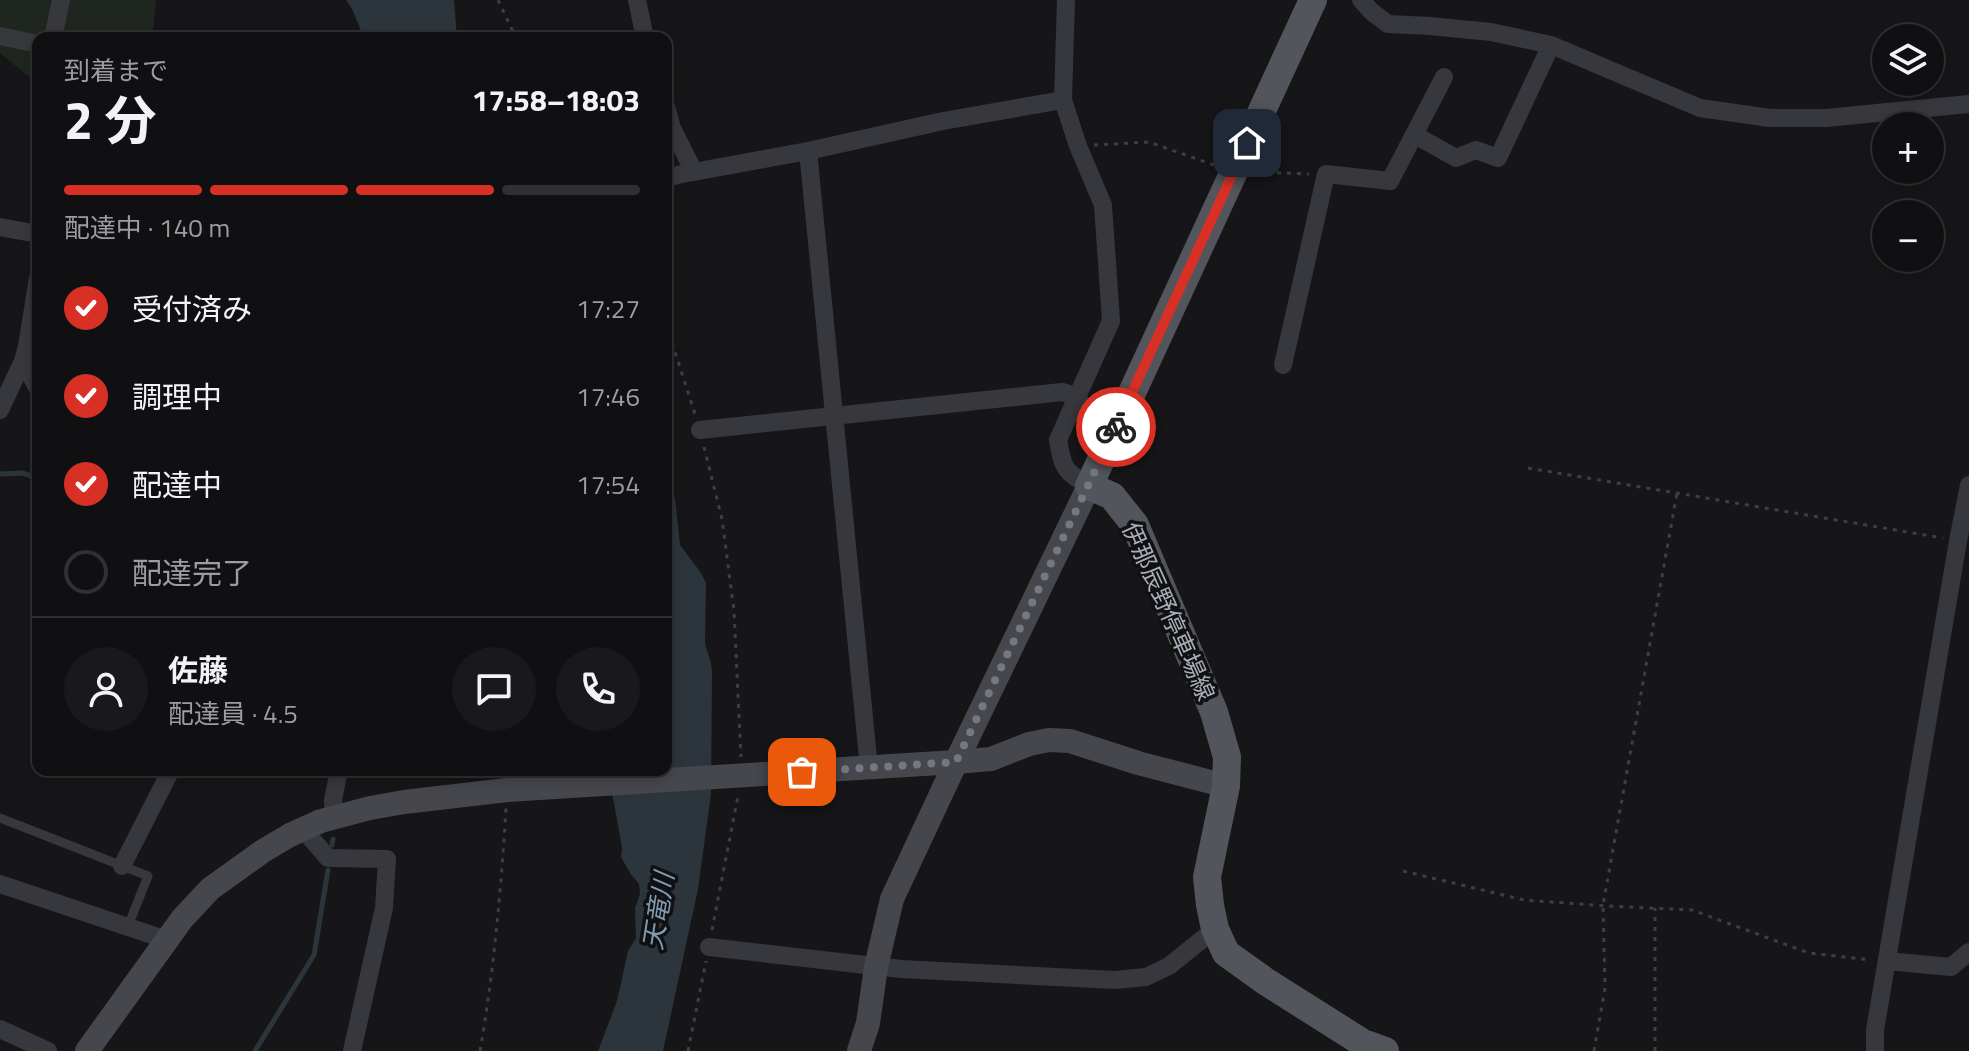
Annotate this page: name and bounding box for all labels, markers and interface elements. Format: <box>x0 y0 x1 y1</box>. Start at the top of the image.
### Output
map controls <box>1872 24 1944 272</box>
button: layers <box>1872 24 1944 96</box>
text: 到着まで <box>64 51 168 90</box>
text: 17:58–18:03 <box>472 77 640 123</box>
text: 2 分 <box>64 80 157 159</box>
pin <box>1213 109 1281 177</box>
button: + <box>1872 112 1944 184</box>
icon: home <box>1225 121 1269 165</box>
button: − <box>1872 200 1944 272</box>
text: 配達中 · 140 m <box>64 208 230 247</box>
icon: check <box>64 286 108 330</box>
text: 受付済み <box>132 286 252 332</box>
text: 17:27 <box>576 289 640 328</box>
icon: check <box>64 374 108 418</box>
text: 調理中 <box>132 374 222 420</box>
text: 17:46 <box>576 377 640 416</box>
courier <box>1076 387 1156 467</box>
icon: bike <box>1094 405 1138 449</box>
icon: check <box>64 462 108 506</box>
text: 配達中 <box>132 462 222 508</box>
text: 17:54 <box>576 465 640 504</box>
street label: 伊那辰野停車場線 <box>1114 516 1224 706</box>
text: 配達完了 <box>132 550 252 596</box>
button: person <box>64 647 148 731</box>
text: 佐藤 <box>168 647 228 693</box>
button: chat <box>452 647 536 731</box>
button: phone <box>556 647 640 731</box>
text: 配達員 · 4.5 <box>168 694 298 733</box>
pin <box>768 738 836 806</box>
icon: bag <box>780 750 824 794</box>
water label: 天竜川 <box>633 866 684 953</box>

